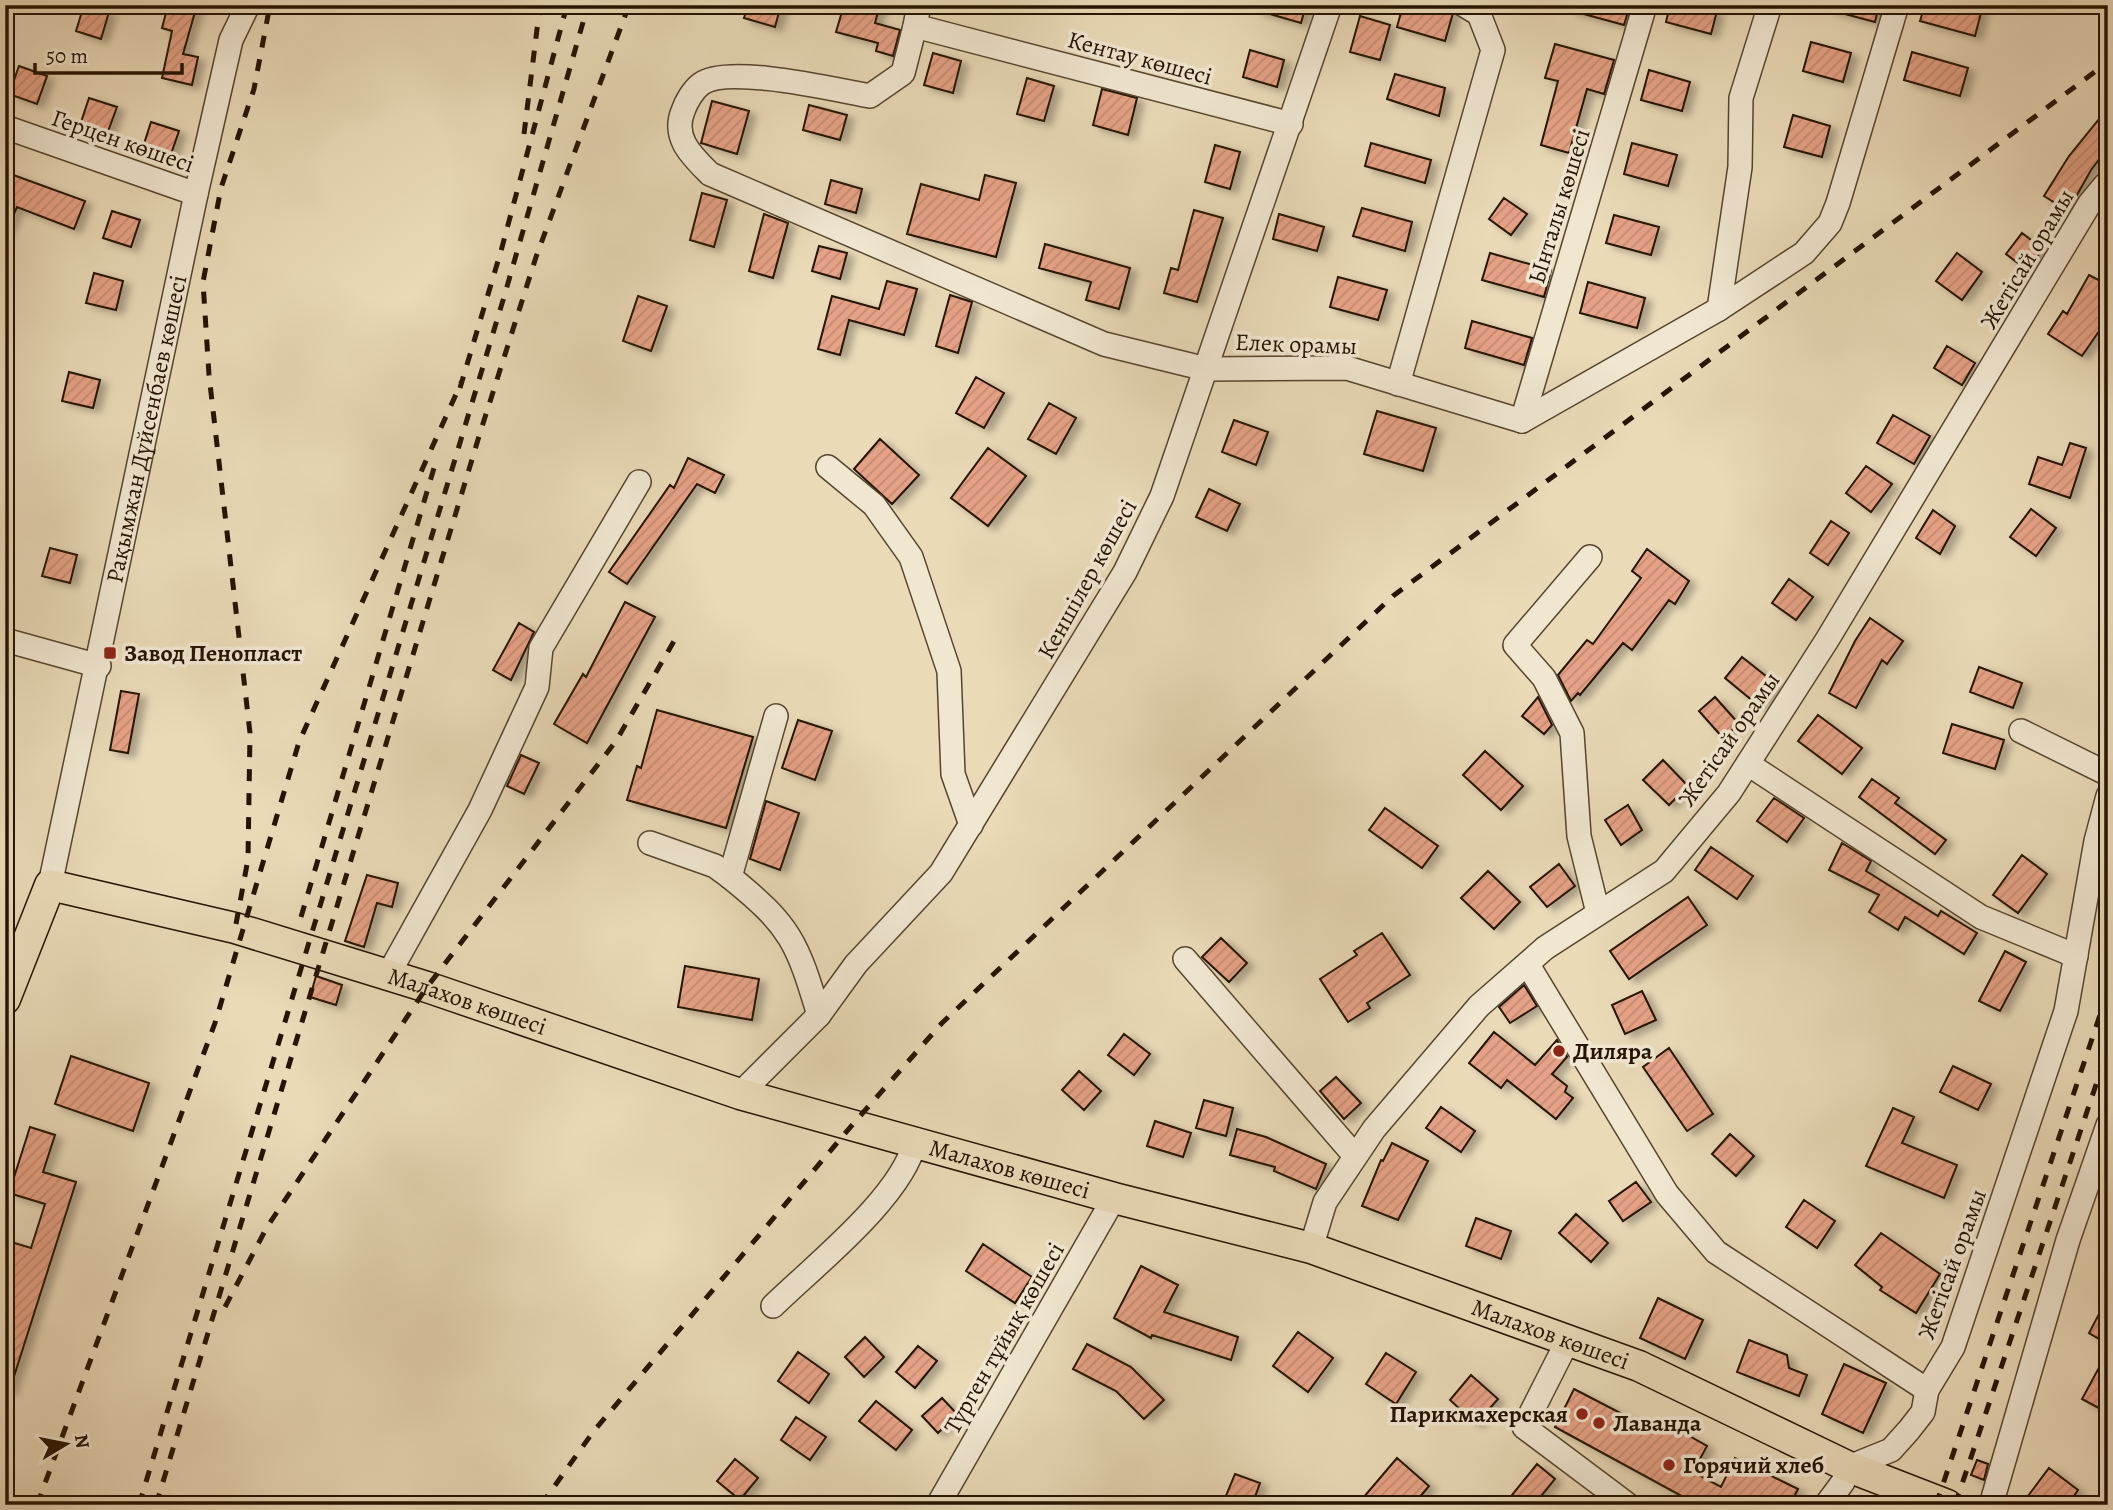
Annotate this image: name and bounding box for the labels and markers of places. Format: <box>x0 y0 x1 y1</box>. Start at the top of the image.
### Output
place label: Завод Пенопласт <box>124 637 302 669</box>
marker: Завод Пенопласт <box>102 645 118 661</box>
place label: Диляра <box>1573 1035 1653 1067</box>
marker: Диляра <box>1551 1043 1567 1059</box>
place label: Парикмахерская <box>1390 1398 1568 1430</box>
marker: Парикмахерская <box>1574 1406 1590 1422</box>
place label: Лаванда <box>1613 1407 1702 1439</box>
marker: Лаванда <box>1591 1415 1607 1431</box>
place label: Горячий хлеб <box>1683 1449 1824 1481</box>
marker: Горячий хлеб <box>1661 1457 1677 1473</box>

